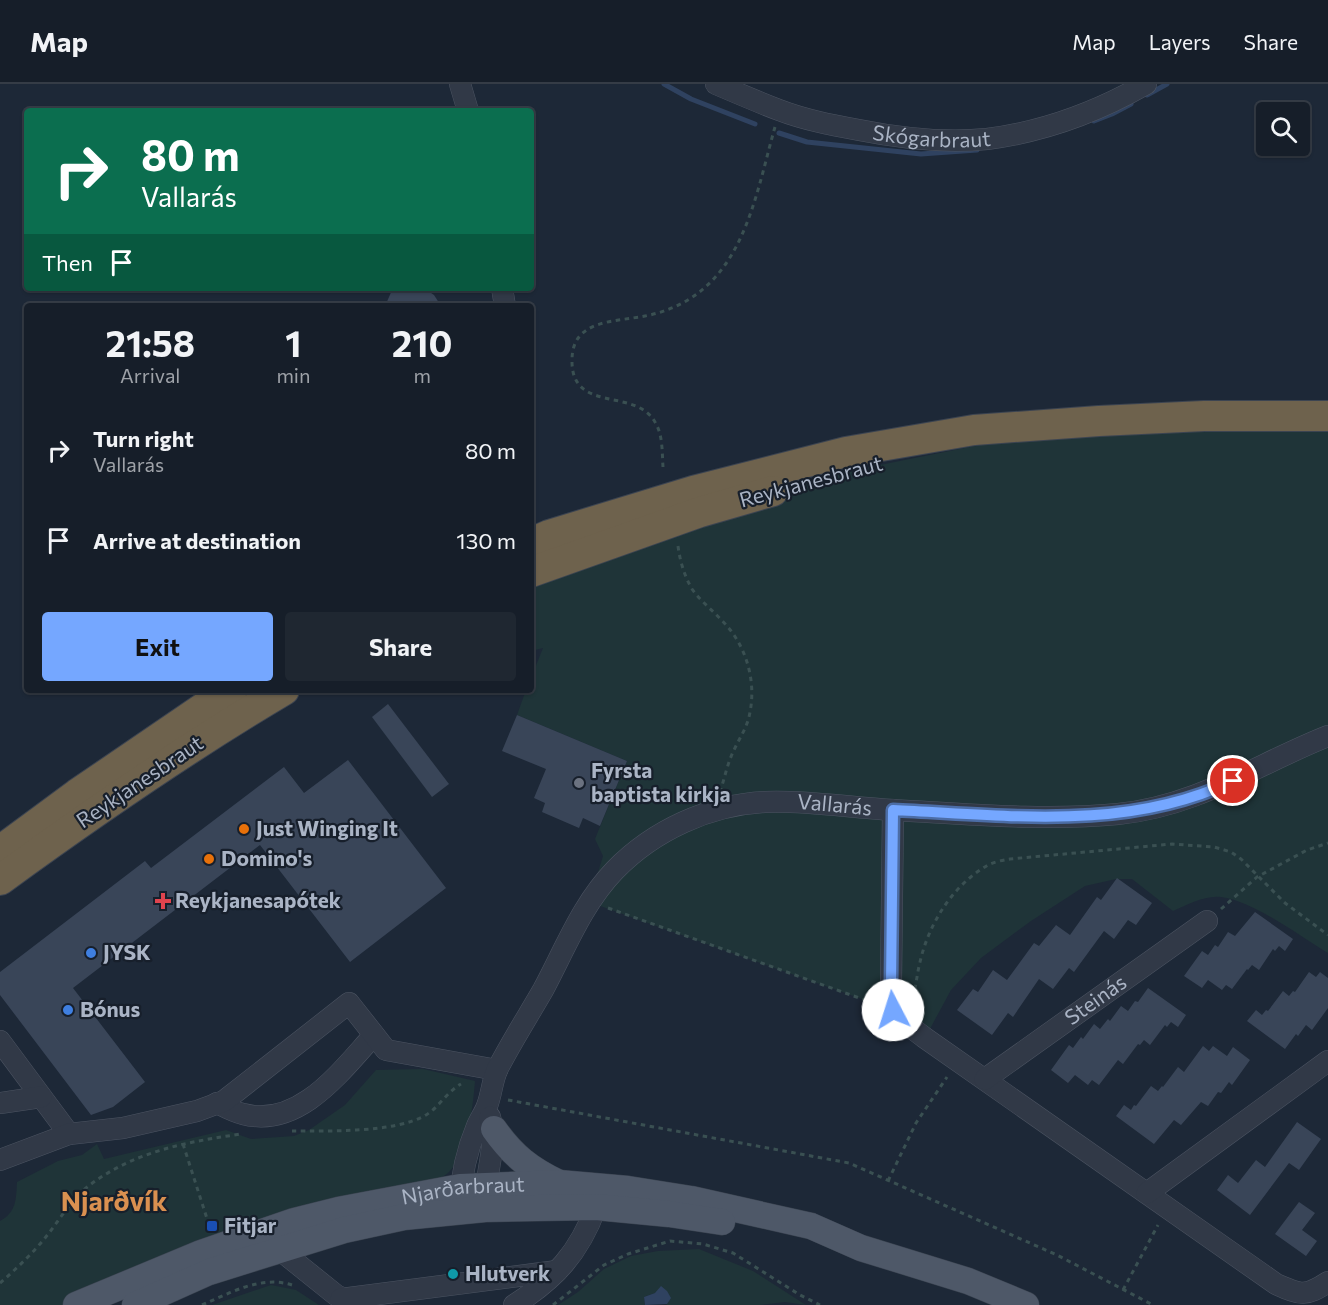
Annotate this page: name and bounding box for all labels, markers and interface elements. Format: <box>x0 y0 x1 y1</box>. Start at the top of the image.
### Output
text: Map <box>30 24 88 58</box>
text: Map <box>1072 29 1116 54</box>
text: Layers <box>1149 29 1211 54</box>
text: Share <box>1244 29 1298 54</box>
map controls <box>1256 102 1310 156</box>
button: search <box>1256 102 1310 156</box>
street label: Skógarbraut <box>871 119 992 151</box>
text: 80 m <box>141 128 240 180</box>
icon: right <box>42 132 120 210</box>
text: Vallarás <box>141 180 237 213</box>
icon: arrive <box>105 246 138 279</box>
text: Then <box>42 249 93 276</box>
text: 21:58 <box>105 320 195 364</box>
text: 1 <box>285 320 302 364</box>
text: 210 <box>392 320 453 364</box>
text: Arrival <box>120 363 180 387</box>
text: min <box>276 363 310 387</box>
text: m <box>413 363 431 387</box>
text: Turn right <box>93 425 194 452</box>
icon: right <box>42 434 75 467</box>
text: 80 m <box>465 437 516 464</box>
street label: Reykjanesbraut <box>736 449 885 512</box>
text: Vallarás <box>93 452 164 476</box>
icon: arrive <box>42 524 75 557</box>
text: Arrive at destination <box>93 527 301 554</box>
text: 130 m <box>456 527 516 554</box>
button: Exit <box>42 612 273 681</box>
button: Share <box>285 612 516 681</box>
street label: Reykjanesbraut <box>71 729 207 832</box>
pin <box>1207 755 1258 806</box>
place label: Fyrsta baptista kirkja <box>591 757 731 806</box>
icon: arrive <box>1216 764 1249 797</box>
marker: Fyrsta baptista kirkja <box>572 776 586 790</box>
street label: Vallarás <box>797 788 873 819</box>
place label: Just Winging It <box>256 815 398 840</box>
marker: Just Winging It <box>237 822 251 836</box>
place label: Domino's <box>221 845 313 870</box>
marker: Domino's <box>202 852 216 866</box>
place label: Reykjanesapótek <box>175 887 341 912</box>
marker: Reykjanesapótek <box>156 894 170 908</box>
place label: JYSK <box>103 939 151 964</box>
marker: JYSK <box>84 946 98 960</box>
street label: Steinás <box>1059 969 1131 1029</box>
position arrow <box>861 978 925 1042</box>
place label: Bónus <box>80 996 141 1021</box>
marker: Bónus <box>61 1003 75 1017</box>
street label: Njarðarbraut <box>399 1170 525 1209</box>
district label: Njarðvík <box>61 1184 168 1217</box>
place label: Fitjar <box>224 1212 277 1237</box>
marker: Fitjar <box>205 1219 219 1233</box>
place label: Hlutverk <box>465 1260 550 1285</box>
marker: Hlutverk <box>446 1267 460 1281</box>

